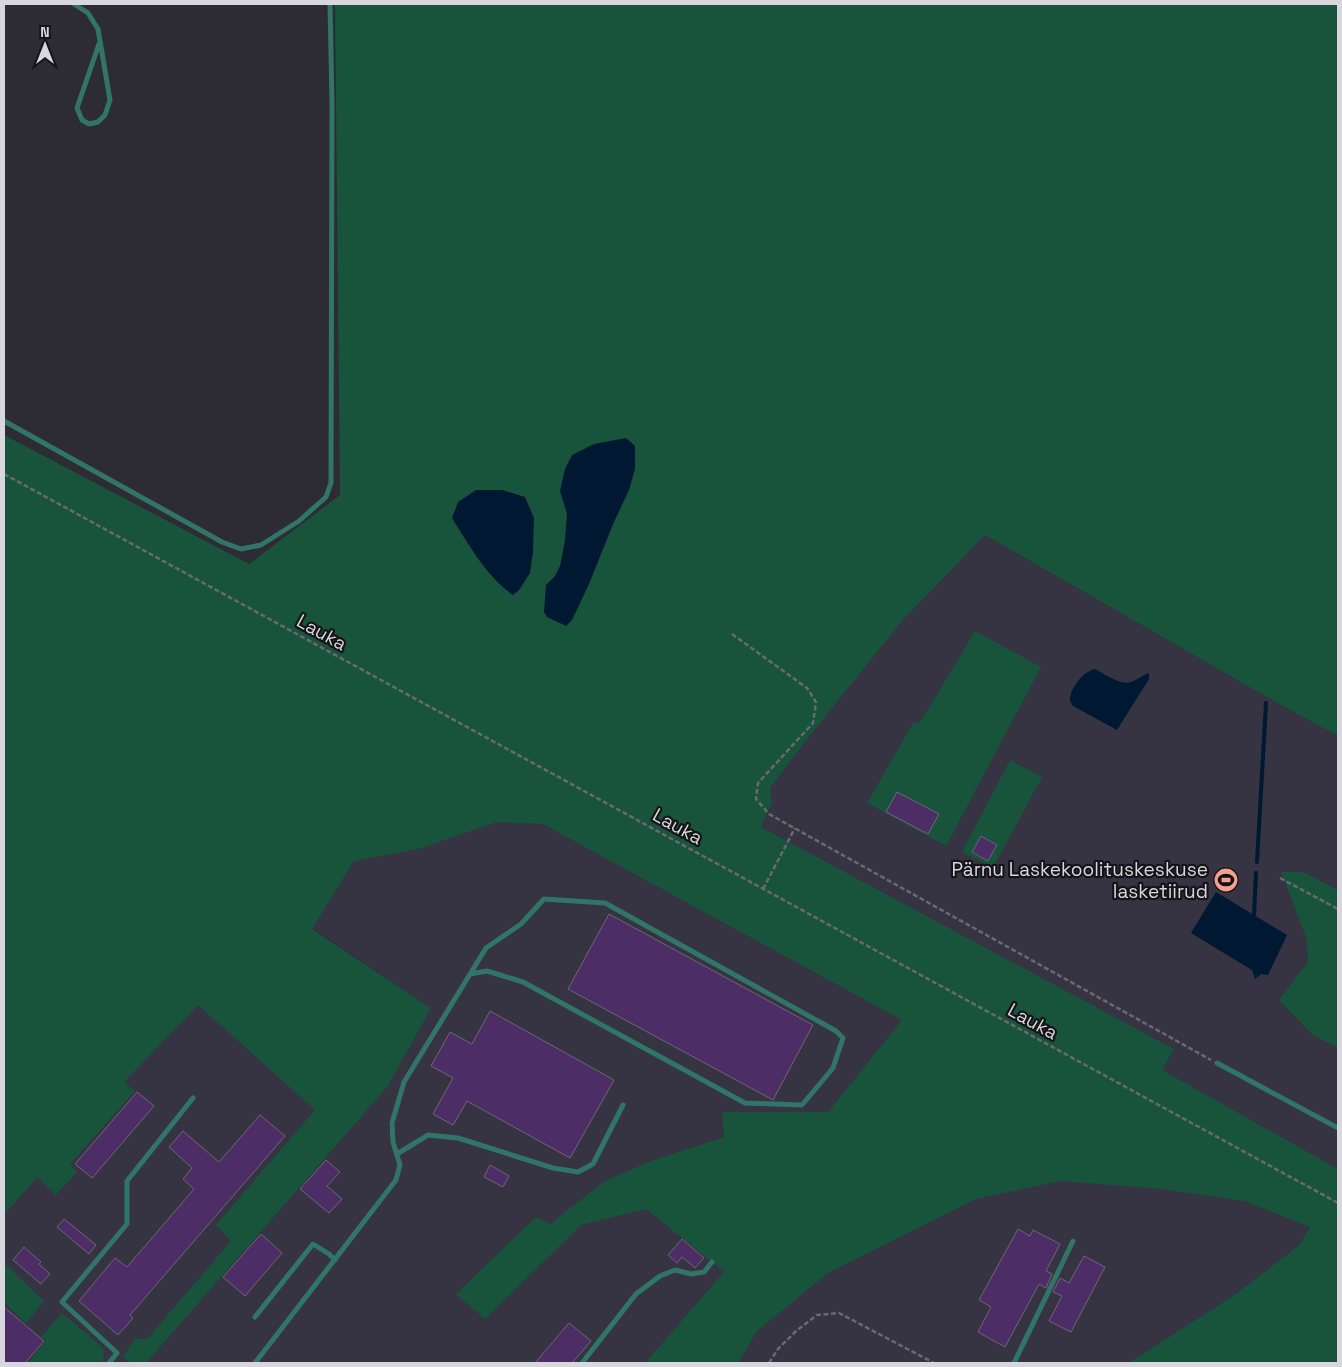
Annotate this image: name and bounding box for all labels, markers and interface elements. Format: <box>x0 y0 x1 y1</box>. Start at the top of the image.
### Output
north arrow <box>20 20 70 70</box>
text: N <box>40 23 50 41</box>
street label: Lauka <box>292 609 351 656</box>
street label: Lauka <box>648 803 707 850</box>
place label: Pärnu Laskekoolituskeskuse lasketiirud <box>952 857 1208 904</box>
sports icon: Pärnu Laskekoolituskeskuse lasketiirud <box>1213 867 1239 893</box>
street label: Lauka <box>1003 998 1062 1045</box>

